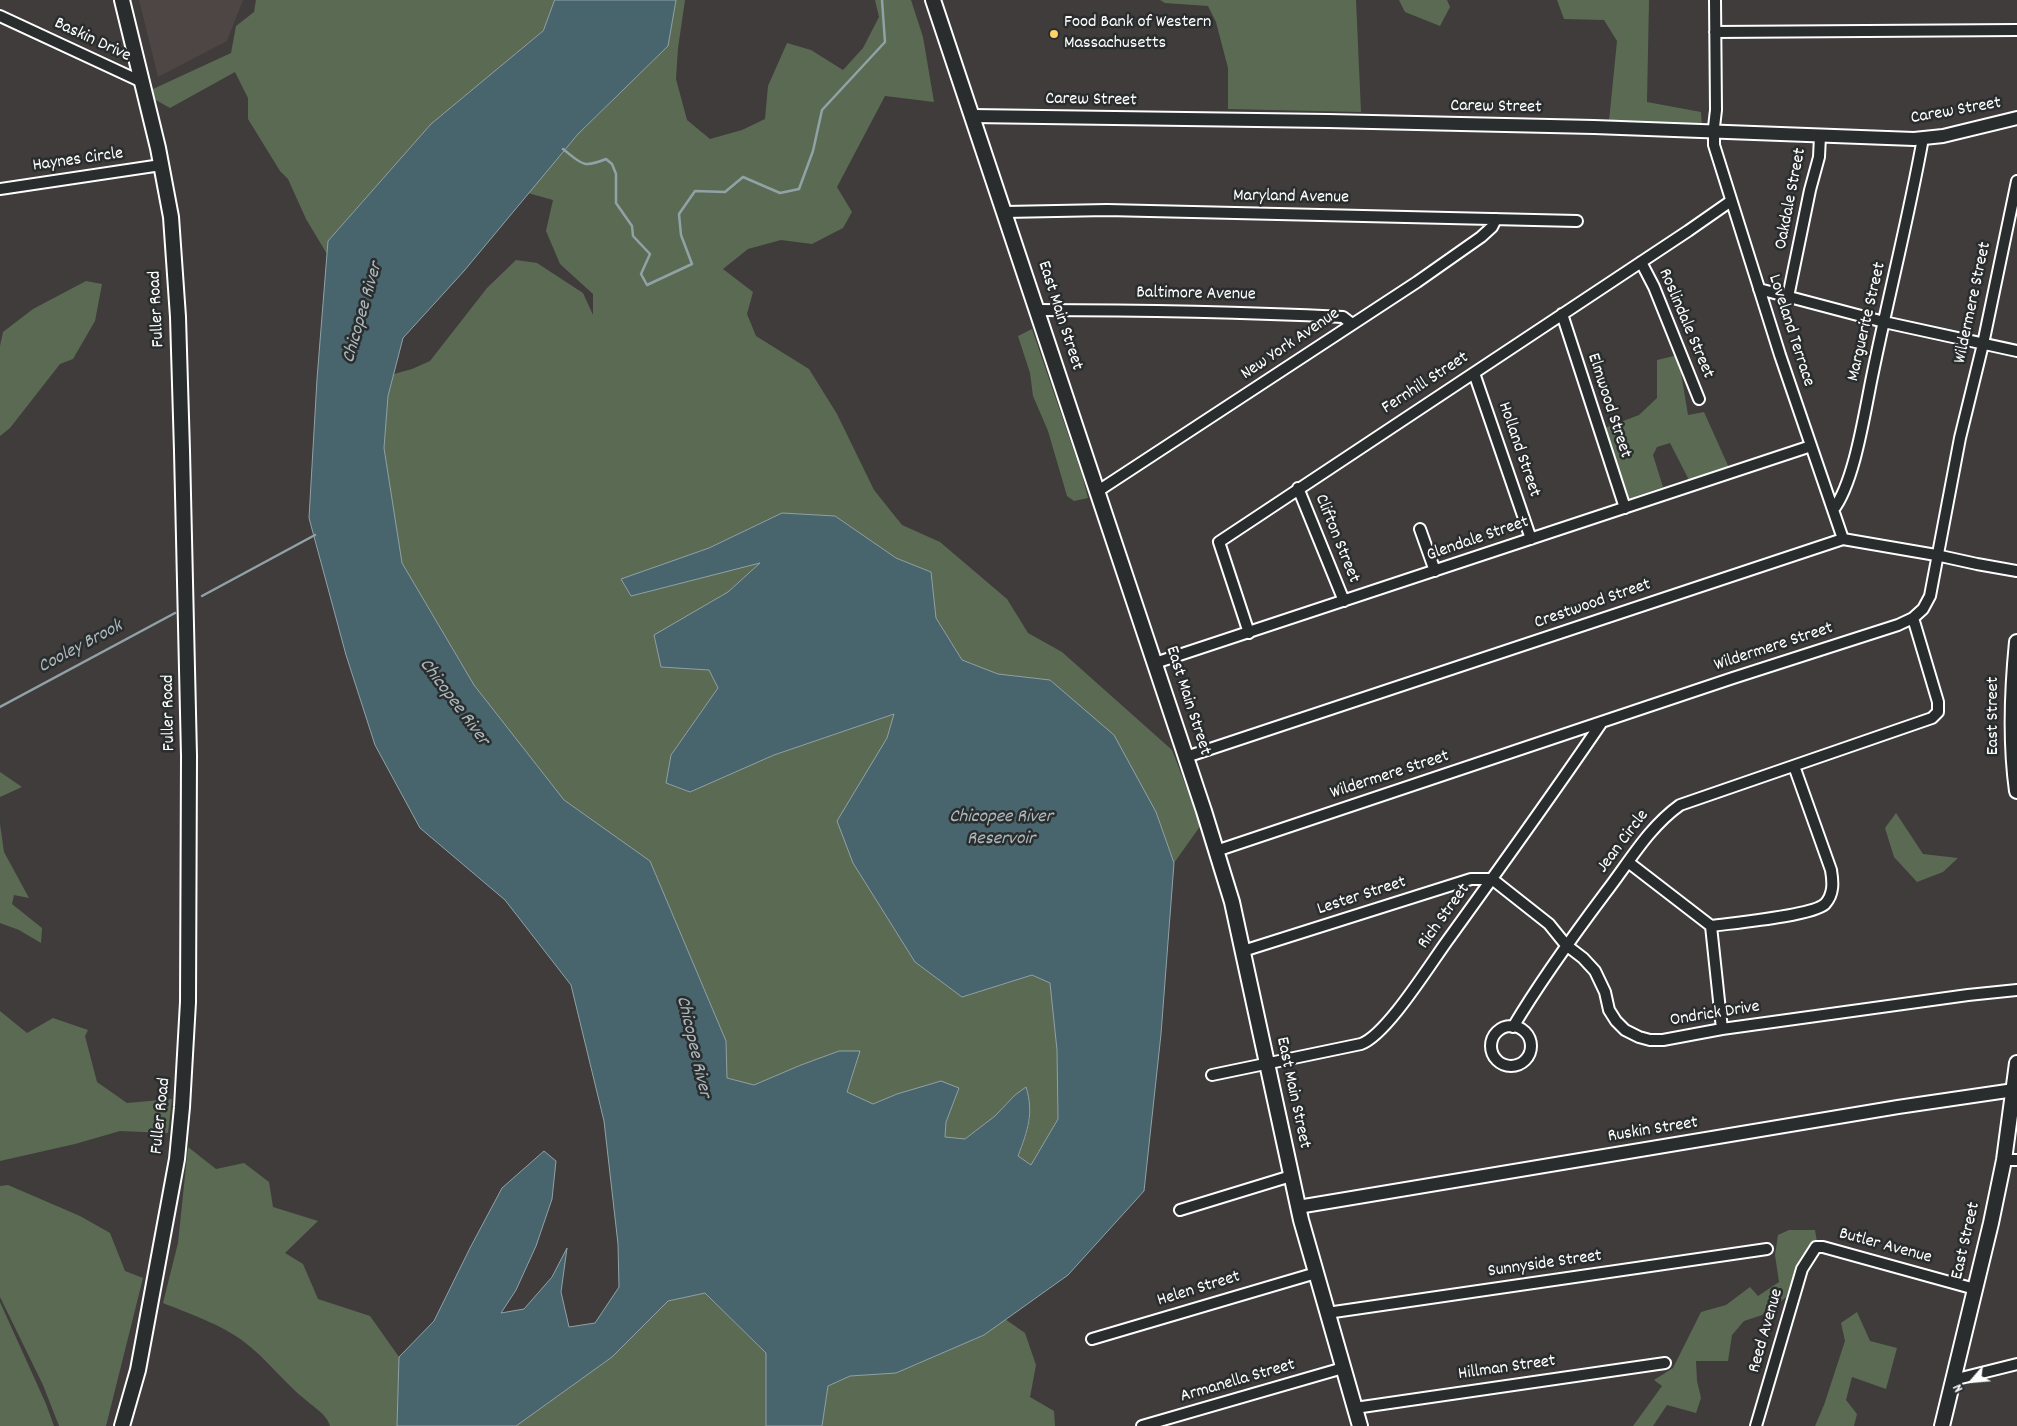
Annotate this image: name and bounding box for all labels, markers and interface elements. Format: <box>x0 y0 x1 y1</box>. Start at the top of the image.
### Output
place label: Food Bank of Western Massachusetts <box>1064 13 1211 56</box>
street label: Baskin Drive <box>50 14 134 68</box>
marker: Food Bank of Western Massachusetts <box>1048 28 1060 40</box>
street label: Carew Street <box>1045 89 1137 113</box>
street label: Carew Street <box>1909 93 2003 131</box>
street label: Carew Street <box>1450 96 1542 120</box>
street label: Haynes Circle <box>31 144 125 178</box>
street label: Oakdale Street <box>1772 146 1812 252</box>
street label: Maryland Avenue <box>1233 186 1349 210</box>
street label: Wildermere Street <box>1951 240 1997 366</box>
street label: East Main Street <box>1031 259 1087 373</box>
water label: Chicopee River <box>339 260 389 366</box>
street label: Marguerite Street <box>1844 260 1892 384</box>
street label: Roslindale Street <box>1652 266 1718 382</box>
street label: Fuller Road <box>145 270 171 348</box>
street label: Loveland Terrace <box>1762 272 1818 390</box>
street label: Baltimore Avenue <box>1136 283 1256 307</box>
street label: New York Avenue <box>1237 304 1345 386</box>
street label: Fernhill Street <box>1379 348 1473 420</box>
street label: Elmwood Street <box>1581 351 1635 461</box>
street label: Holland Street <box>1492 400 1544 500</box>
street label: Clifton Street <box>1308 492 1364 586</box>
street label: Glendale Street <box>1424 512 1532 568</box>
street label: Crestwood Street <box>1532 575 1654 635</box>
water label: Cooley Brook <box>35 616 127 680</box>
street label: Wildermere Street <box>1712 619 1836 677</box>
street label: East Main Street <box>1159 644 1215 758</box>
water label: Chicopee River <box>413 655 493 751</box>
street label: Fuller Road <box>159 674 181 752</box>
street label: East Street <box>1984 677 2006 755</box>
street label: Wildermere Street <box>1328 747 1452 805</box>
street label: Jean Circle <box>1593 806 1655 878</box>
water label: Chicopee River Reservoir <box>949 807 1053 851</box>
street label: Lester Street <box>1315 873 1409 921</box>
street label: Rich Street <box>1414 880 1476 954</box>
water label: Chicopee River <box>669 994 715 1100</box>
street label: Ondrick Drive <box>1669 997 1761 1033</box>
street label: East Main Street <box>1270 1035 1314 1151</box>
street label: Fuller Road <box>147 1077 177 1155</box>
street label: Ruskin Street <box>1606 1113 1700 1149</box>
street label: East Street <box>1948 1200 1986 1282</box>
street label: Butler Avenue <box>1836 1224 1934 1270</box>
street label: Sunnyside Street <box>1487 1246 1603 1284</box>
street label: Helen Street <box>1155 1267 1243 1313</box>
street label: Reed Avenue <box>1745 1286 1789 1376</box>
street label: Hillman Street <box>1457 1351 1557 1387</box>
street label: Armanella Street <box>1178 1355 1298 1409</box>
north arrow <box>1947 1356 1997 1406</box>
text: N <box>1948 1380 1969 1395</box>

